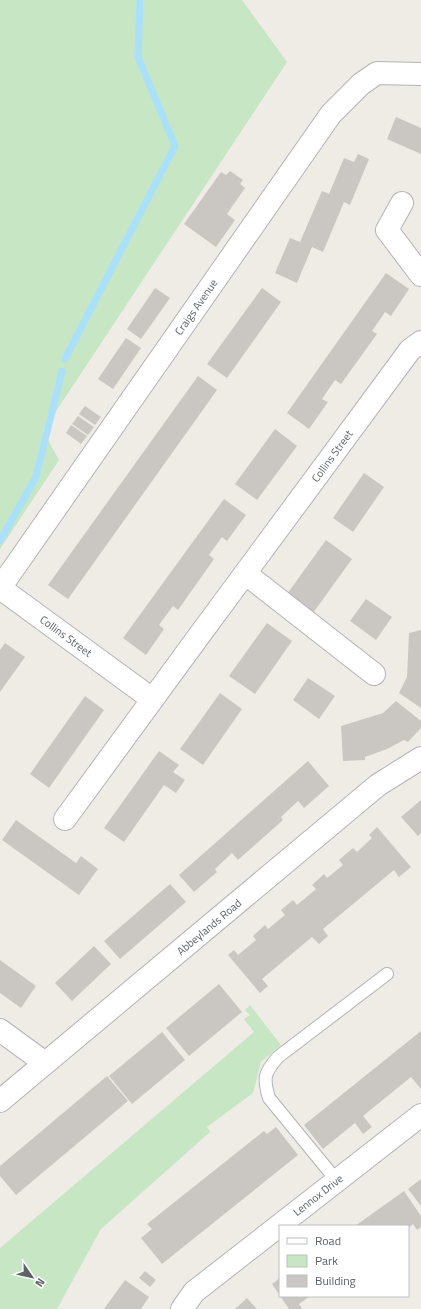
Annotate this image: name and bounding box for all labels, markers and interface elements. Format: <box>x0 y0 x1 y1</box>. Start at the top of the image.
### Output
street label: Craigs Avenue <box>171 275 222 338</box>
street label: Collins Street <box>308 427 356 485</box>
street label: Collins Street <box>37 612 95 660</box>
street label: Abbeylands Road <box>173 895 245 959</box>
street label: Lennox Drive <box>290 1170 347 1220</box>
legend <box>279 1225 409 1297</box>
text: Road <box>315 1231 341 1250</box>
text: Park <box>315 1251 338 1270</box>
north arrow <box>12 1257 52 1297</box>
text: Building <box>315 1271 356 1290</box>
text: N <box>32 1275 49 1290</box>

